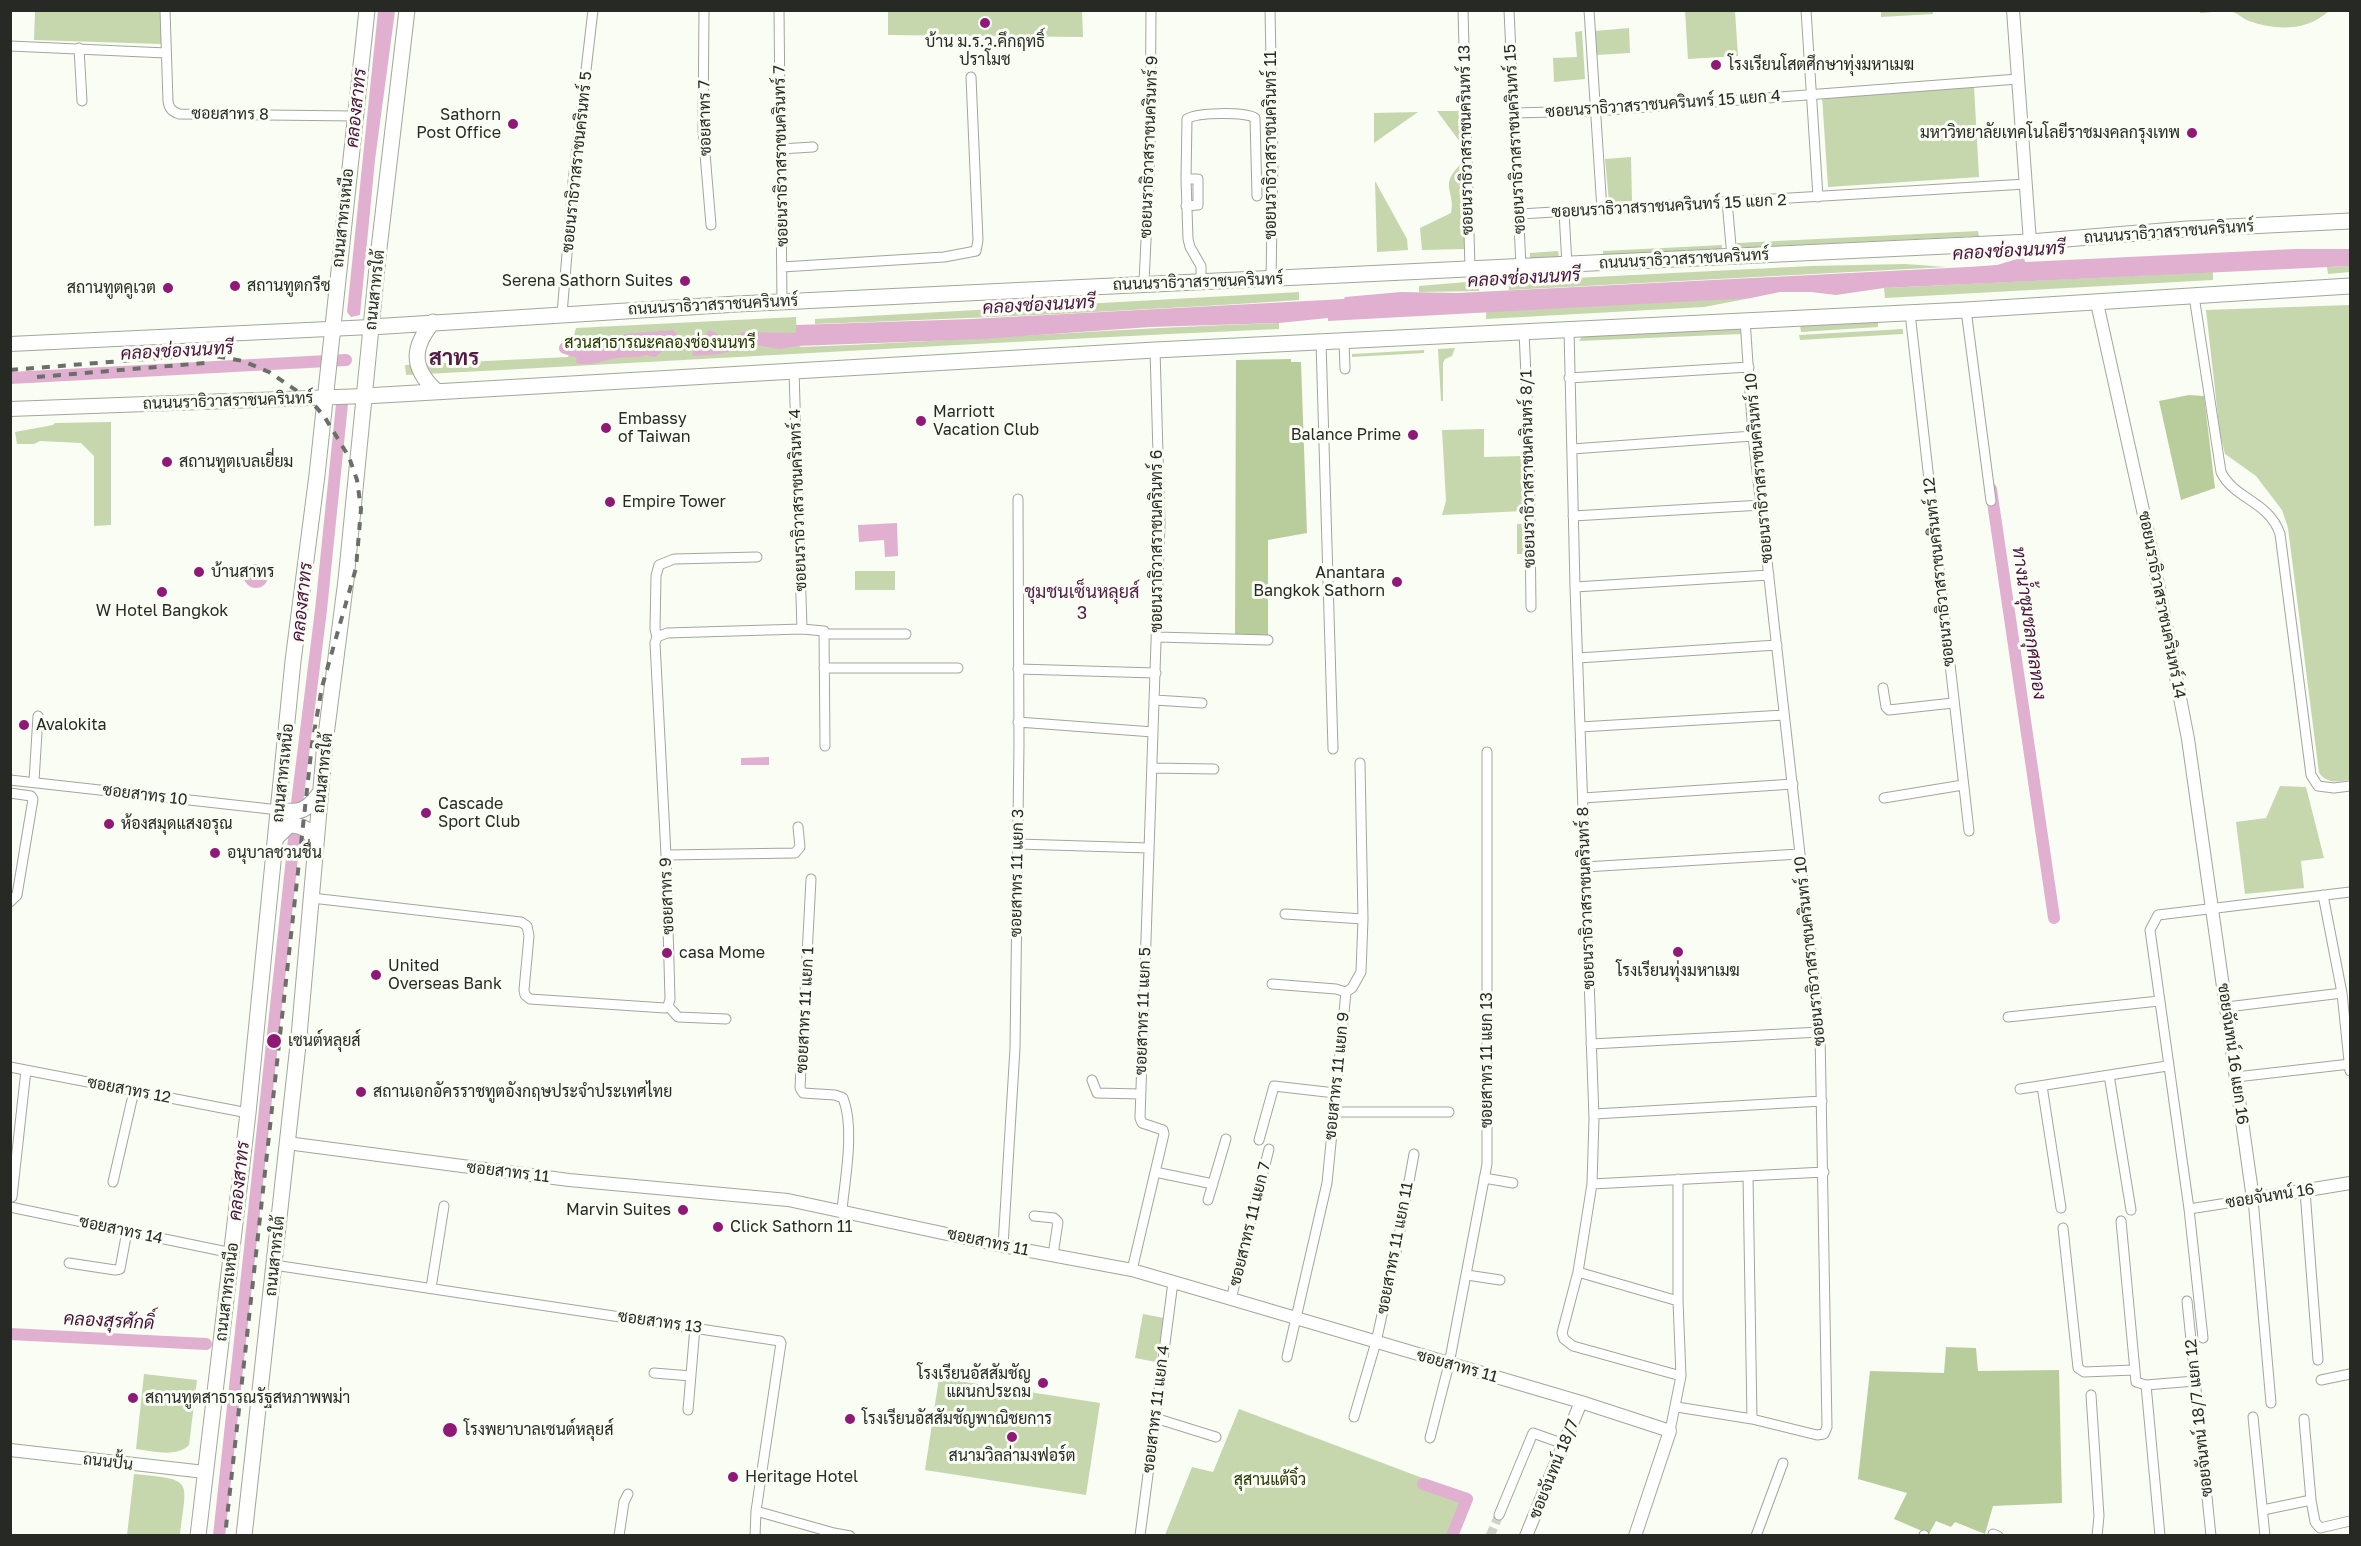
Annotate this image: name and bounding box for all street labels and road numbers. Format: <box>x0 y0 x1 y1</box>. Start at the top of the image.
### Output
street label: ซอยนราธิวาสราชนครินทร์ 15 <box>1500 43 1530 235</box>
street label: ซอยนราธิวาสราชนครินทร์ 13 <box>1455 45 1477 235</box>
street label: ซอยนราธิวาสราชนครินทร์ 11 <box>1261 51 1281 239</box>
street label: ซอยนราธิวาสราชนครินทร์ 9 <box>1136 55 1162 239</box>
street label: ซอยนราธิวาสราชนครินทร์ 7 <box>770 65 792 247</box>
street label: ซอยนราธิวาสราชนครินทร์ 5 <box>558 70 596 254</box>
street label: ซอยสาทร 7 <box>695 80 715 156</box>
street label: ซอยนราธิวาสราชนครินทร์ 15 แยก 4 <box>1545 86 1781 122</box>
street label: ซอยสาทร 8 <box>191 104 269 124</box>
street label: ถนนสาทรเหนือ <box>328 167 358 269</box>
street label: ซอยนราธิวาสราชนครินทร์ 15 แยก 2 <box>1551 190 1787 222</box>
street label: ถนนนราธิวาสราชนครินทร์ <box>2083 216 2255 248</box>
street label: ถนนนราธิวาสราชนครินทร์ <box>1598 245 1770 273</box>
street label: ถนนสาทรใต้ <box>361 249 389 331</box>
street label: ถนนนราธิวาสราชนครินทร์ <box>1112 269 1284 295</box>
street label: ถนนนราธิวาสราชนครินทร์ <box>627 291 799 319</box>
street label: ซอยนราธิวาสราชนครินทร์ 8/1 <box>1517 370 1539 568</box>
street label: ซอยนราธิวาสราชนครินทร์ 10 <box>1741 372 1777 564</box>
street label: ถนนนราธิวาสราชนครินทร์ <box>142 388 314 414</box>
street label: ซอยนราธิวาสราชนครินทร์ 4 <box>785 408 811 592</box>
street label: ซอยนราธิวาสราชนครินทร์ 6 <box>1147 450 1167 632</box>
street label: ซอยนราธิวาสราชนครินทร์ 12 <box>1920 476 1958 668</box>
street label: ซอยนราธิวาสราชนครินทร์ 14 <box>2134 510 2190 700</box>
street label: ถนนสาทรเหนือ <box>268 722 298 824</box>
street label: ถนนสาทรใต้ <box>309 732 337 814</box>
street label: ซอยสาทร 10 <box>101 780 189 810</box>
street label: ซอยนราธิวาสราชนครินทร์ 8 <box>1573 806 1599 990</box>
street label: ซอยสาทร 11 แยก 3 <box>1006 809 1028 937</box>
street label: ซอยนราธิวาสราชนครินทร์ 10 <box>1790 855 1830 1047</box>
street label: ซอยสาทร 9 <box>656 857 678 935</box>
street label: ซอยสาทร 11 แยก 1 <box>792 946 818 1074</box>
street label: ซอยสาทร 11 แยก 5 <box>1131 947 1155 1075</box>
street label: ซอยจันทน์ 16 แยก 16 <box>2214 982 2252 1126</box>
street label: ซอยสาทร 11 แยก 13 <box>1477 992 1497 1128</box>
street label: ซอยสาทร 11 แยก 9 <box>1321 1011 1353 1141</box>
street label: ซอยสาทร 12 <box>86 1072 172 1108</box>
street label: ซอยสาทร 11 <box>466 1157 550 1187</box>
street label: ซอยสาทร 11 แยก 7 <box>1225 1160 1275 1288</box>
street label: ซอยสาทร 11 แยก 11 <box>1373 1180 1417 1316</box>
street label: ซอยจันทน์ 16 <box>2224 1180 2316 1212</box>
street label: ซอยสาทร 14 <box>77 1212 165 1248</box>
street label: ถนนสาทรใต้ <box>261 1215 289 1297</box>
street label: ซอยสาทร 11 <box>945 1224 1031 1260</box>
street label: ถนนสาทรเหนือ <box>211 1241 243 1343</box>
street label: ซอยสาทร 13 <box>617 1307 703 1337</box>
street label: ซอยจันทน์ 18/7 แยก 12 <box>2181 1338 2217 1498</box>
street label: ซอยสาทร 11 แยก 4 <box>1139 1344 1173 1474</box>
street label: ซอยสาทร 11 <box>1414 1345 1500 1387</box>
street label: ซอยจันทน์ 18/7 <box>1525 1416 1583 1522</box>
street label: ถนนปั้น <box>82 1449 134 1475</box>

